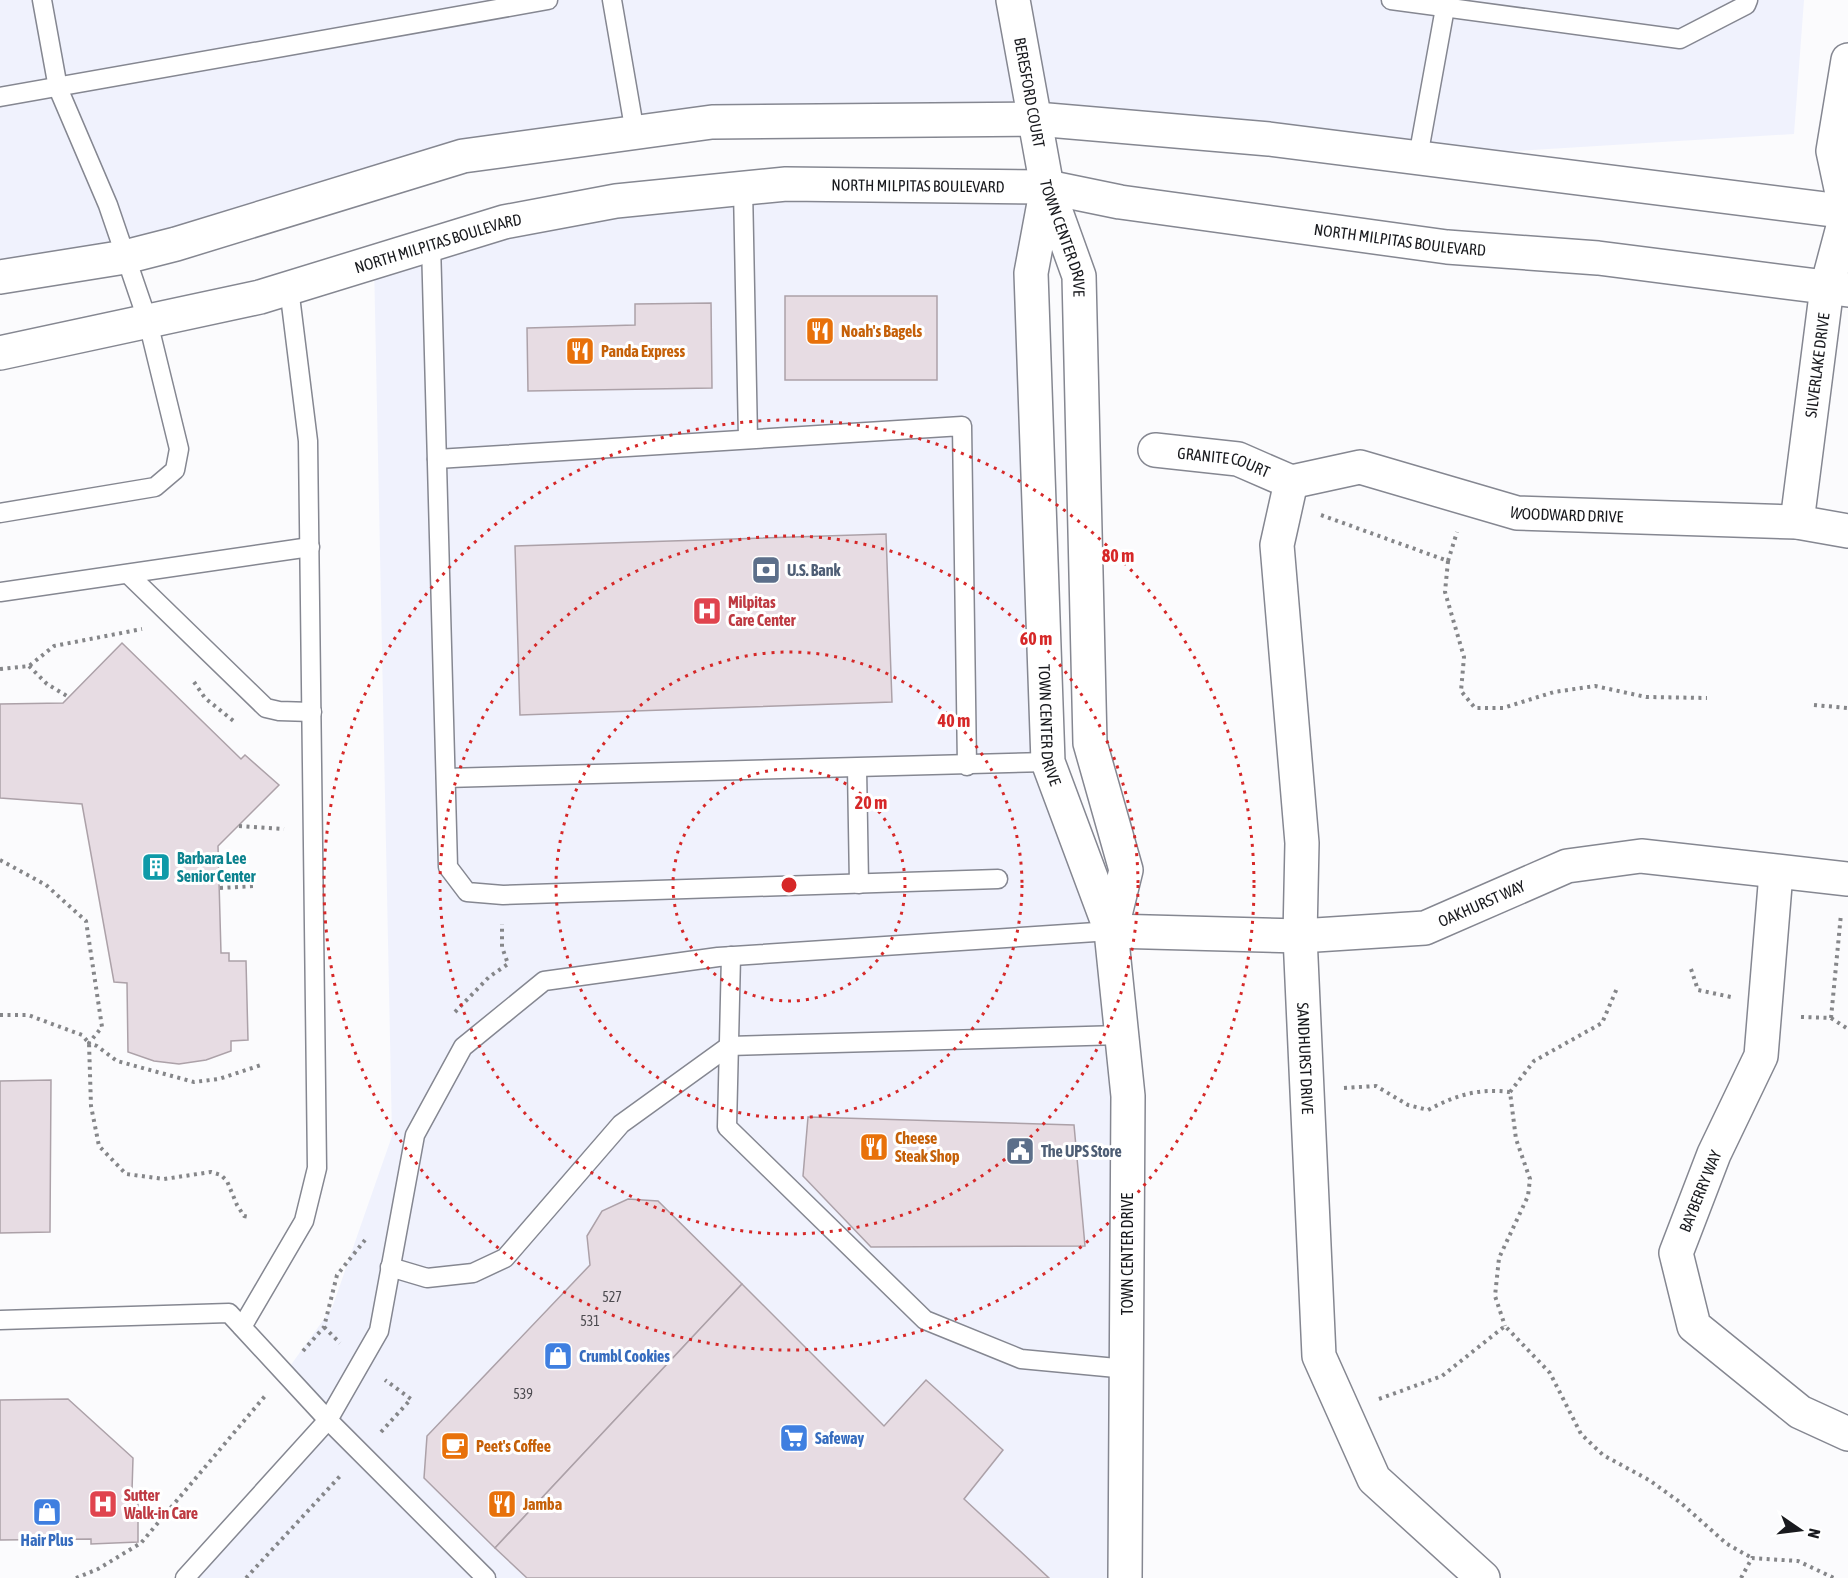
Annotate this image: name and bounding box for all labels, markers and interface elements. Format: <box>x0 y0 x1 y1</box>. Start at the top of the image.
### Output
street label: BERESFORD COURT <box>1011 36 1049 149</box>
street label: NORTH MILPITAS BOULEVARD <box>831 176 1005 196</box>
street label: TOWN CENTER DRIVE <box>1037 178 1088 297</box>
street label: NORTH MILPITAS BOULEVARD <box>352 210 523 276</box>
street label: NORTH MILPITAS BOULEVARD <box>1313 220 1487 259</box>
street label: SILVERLAKE DRIVE <box>1801 312 1833 419</box>
restaurant icon: Noah's Bagels <box>804 315 836 347</box>
place label: Noah's Bagels <box>841 322 922 340</box>
restaurant icon: Panda Express <box>564 335 596 367</box>
place label: Panda Express <box>601 342 685 360</box>
street label: GRANITE COURT <box>1177 443 1273 481</box>
street label: WOODWARD DRIVE <box>1508 502 1624 525</box>
text: 80 m <box>1102 545 1134 566</box>
bank icon: U.S. Bank <box>750 554 782 586</box>
place label: U.S. Bank <box>787 561 842 579</box>
place label: Milpitas Care Center <box>728 593 796 629</box>
hospital icon: Milpitas Care Center <box>691 595 723 627</box>
text: 60 m <box>1020 628 1052 649</box>
street label: TOWN CENTER DRIVE <box>1036 664 1065 788</box>
text: 40 m <box>937 710 970 731</box>
text: 20 m <box>855 792 887 813</box>
place label: Barbara Lee Senior Center <box>177 849 256 885</box>
building icon: Barbara Lee Senior Center <box>140 851 172 883</box>
centre of rings <box>779 875 799 895</box>
street label: OAKHURST WAY <box>1435 876 1529 930</box>
street label: SANDHURST DRIVE <box>1294 1002 1317 1115</box>
place label: Cheese Steak Shop <box>895 1129 960 1165</box>
restaurant icon: Cheese Steak Shop <box>858 1131 890 1163</box>
public building icon: The UPS Store <box>1004 1135 1036 1167</box>
place label: The UPS Store <box>1041 1142 1122 1160</box>
street label: BAYBERRY WAY <box>1675 1147 1725 1235</box>
street label: TOWN CENTER DRIVE <box>1118 1193 1136 1315</box>
house number: 527 <box>602 1289 622 1305</box>
house number: 531 <box>580 1313 600 1329</box>
shop icon: Crumbl Cookies <box>542 1340 574 1372</box>
place label: Crumbl Cookies <box>579 1347 670 1365</box>
house number: 539 <box>513 1386 533 1402</box>
supermarket icon: Safeway <box>778 1422 810 1454</box>
place label: Safeway <box>815 1429 865 1447</box>
cafe icon: Peet's Coffee <box>439 1430 471 1462</box>
place label: Peet's Coffee <box>476 1437 551 1455</box>
place label: Sutter Walk-in Care <box>123 1486 198 1522</box>
hospital icon: Sutter Walk-in Care <box>87 1488 119 1520</box>
restaurant icon: Jamba <box>486 1488 518 1520</box>
place label: Jamba <box>522 1495 562 1513</box>
shop icon: Hair Plus <box>31 1496 63 1528</box>
north arrow <box>1770 1500 1830 1560</box>
text: N <box>1805 1527 1824 1540</box>
place label: Hair Plus <box>21 1531 74 1549</box>

